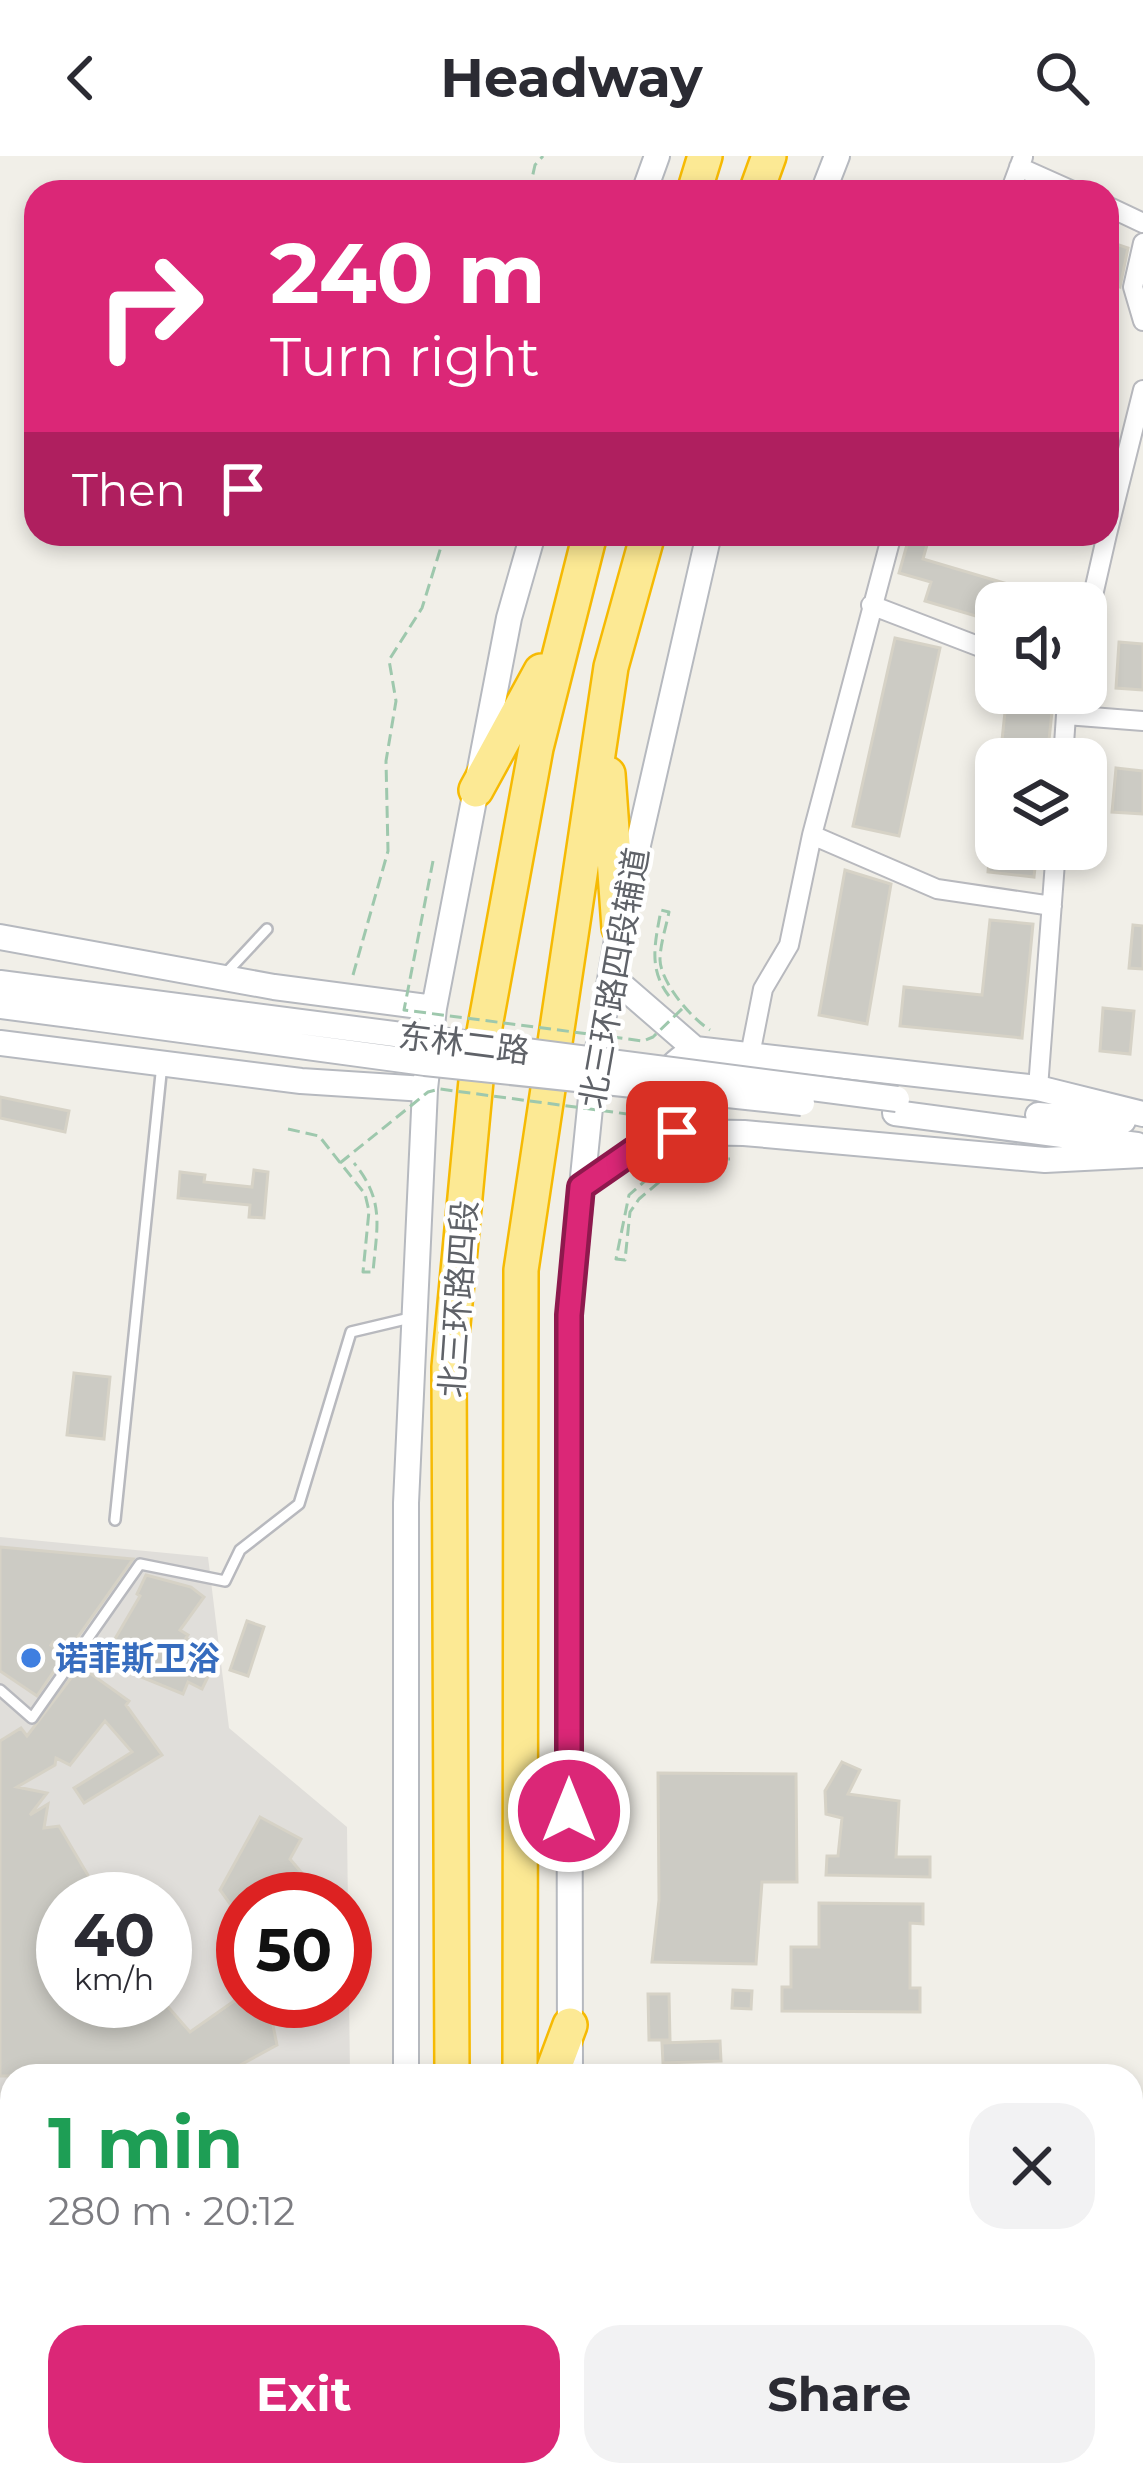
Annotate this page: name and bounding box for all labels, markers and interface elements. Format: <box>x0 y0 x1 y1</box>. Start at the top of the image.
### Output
icon: back <box>48 45 114 111</box>
text: Headway <box>440 45 703 111</box>
icon: search <box>1029 45 1095 111</box>
text: 240 m <box>270 222 546 324</box>
icon: right <box>72 228 228 384</box>
text: Turn right <box>270 324 540 390</box>
icon: arrive <box>210 456 276 522</box>
text: Then <box>72 462 186 517</box>
map controls <box>975 582 1107 870</box>
button: sound <box>975 582 1107 714</box>
button: layers <box>975 738 1107 870</box>
street label: 北三环路四段辅道 <box>571 845 657 1111</box>
street label: 东林二路 <box>396 1015 532 1071</box>
pin <box>626 1081 728 1183</box>
icon: arrive <box>644 1099 710 1165</box>
street label: 北三环路四段 <box>431 1199 485 1399</box>
place label: 诺菲斯卫浴 <box>55 1638 220 1678</box>
marker: 诺菲斯卫浴 <box>18 1645 44 1671</box>
position arrow <box>506 1748 632 1874</box>
speed limit sign: 50 <box>216 1872 372 2028</box>
text: 40 <box>73 1898 155 1971</box>
text: km/h <box>74 1961 154 1998</box>
text: 1 min <box>48 2098 244 2186</box>
button: close <box>969 2103 1095 2229</box>
text: 280 m · 20:12 <box>48 2187 295 2235</box>
button: Exit <box>48 2325 560 2463</box>
button: Share <box>584 2325 1095 2463</box>

